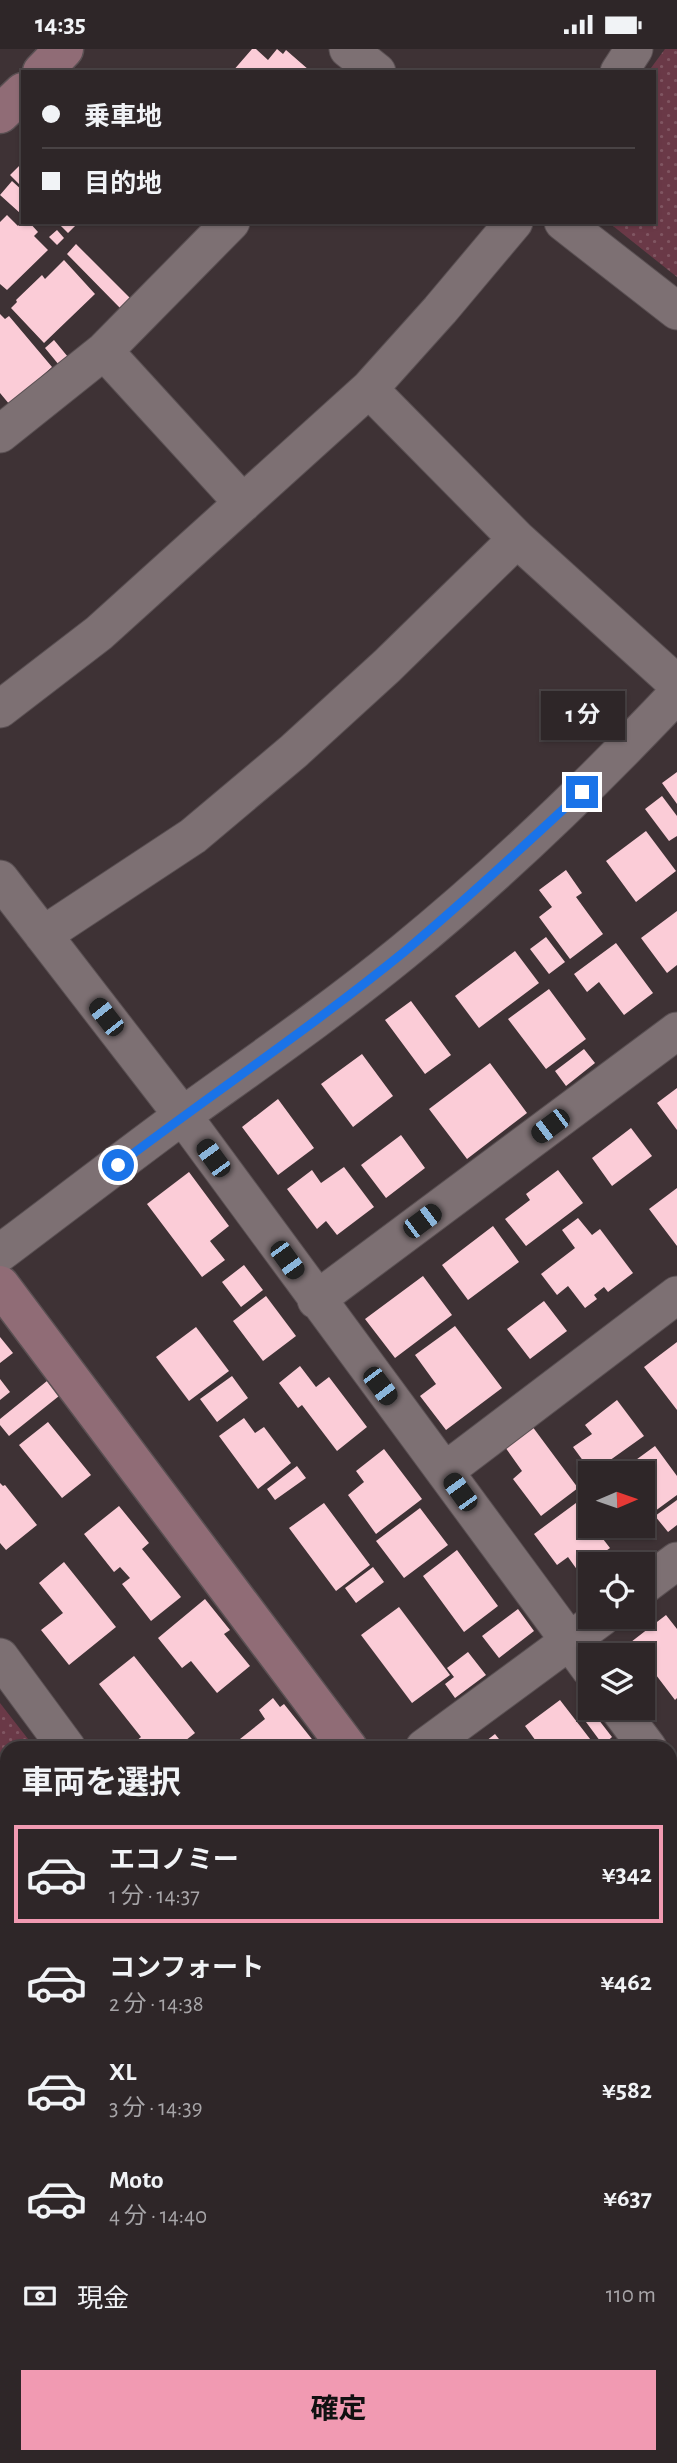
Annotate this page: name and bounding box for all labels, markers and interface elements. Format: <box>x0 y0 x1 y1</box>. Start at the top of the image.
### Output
text: 14:35 <box>35 11 86 37</box>
text: 乗車地 <box>84 104 162 130</box>
text: 目的地 <box>84 171 162 197</box>
callout: 1 分 <box>540 691 624 739</box>
text: 1 分 <box>566 704 600 727</box>
route end <box>566 776 598 808</box>
car <box>85 994 128 1040</box>
car <box>527 1105 574 1147</box>
car <box>193 1135 234 1181</box>
route start <box>102 1149 134 1181</box>
car <box>399 1200 446 1242</box>
car <box>267 1237 308 1283</box>
car <box>359 1363 402 1409</box>
north arrow <box>578 1461 654 1538</box>
map controls <box>578 1461 655 1720</box>
car <box>440 1469 481 1515</box>
button: locate <box>578 1552 655 1629</box>
button: layers <box>578 1643 655 1720</box>
text: 車両を選択 <box>21 1767 181 1799</box>
icon: car <box>25 1843 88 1906</box>
text: エコノミー <box>109 1847 239 1873</box>
text: ¥342 <box>602 1861 652 1887</box>
text: 1 分 · 14:37 <box>109 1885 200 1908</box>
icon: car <box>25 1951 88 2014</box>
text: コンフォート <box>109 1955 264 1981</box>
text: ¥462 <box>600 1969 652 1995</box>
text: 2 分 · 14:38 <box>109 1993 204 2016</box>
icon: car <box>25 2059 88 2122</box>
text: XL <box>109 2059 136 2085</box>
text: ¥582 <box>602 2077 652 2103</box>
text: 3 分 · 14:39 <box>109 2097 203 2120</box>
icon: car <box>25 2167 88 2230</box>
text: Moto <box>109 2167 164 2193</box>
text: ¥637 <box>603 2185 652 2211</box>
text: 4 分 · 14:40 <box>109 2205 207 2228</box>
icon: cash <box>21 2277 59 2315</box>
text: 110 m <box>606 2284 656 2307</box>
text: 現金 <box>77 2286 129 2312</box>
button: 確定 <box>21 2370 656 2450</box>

